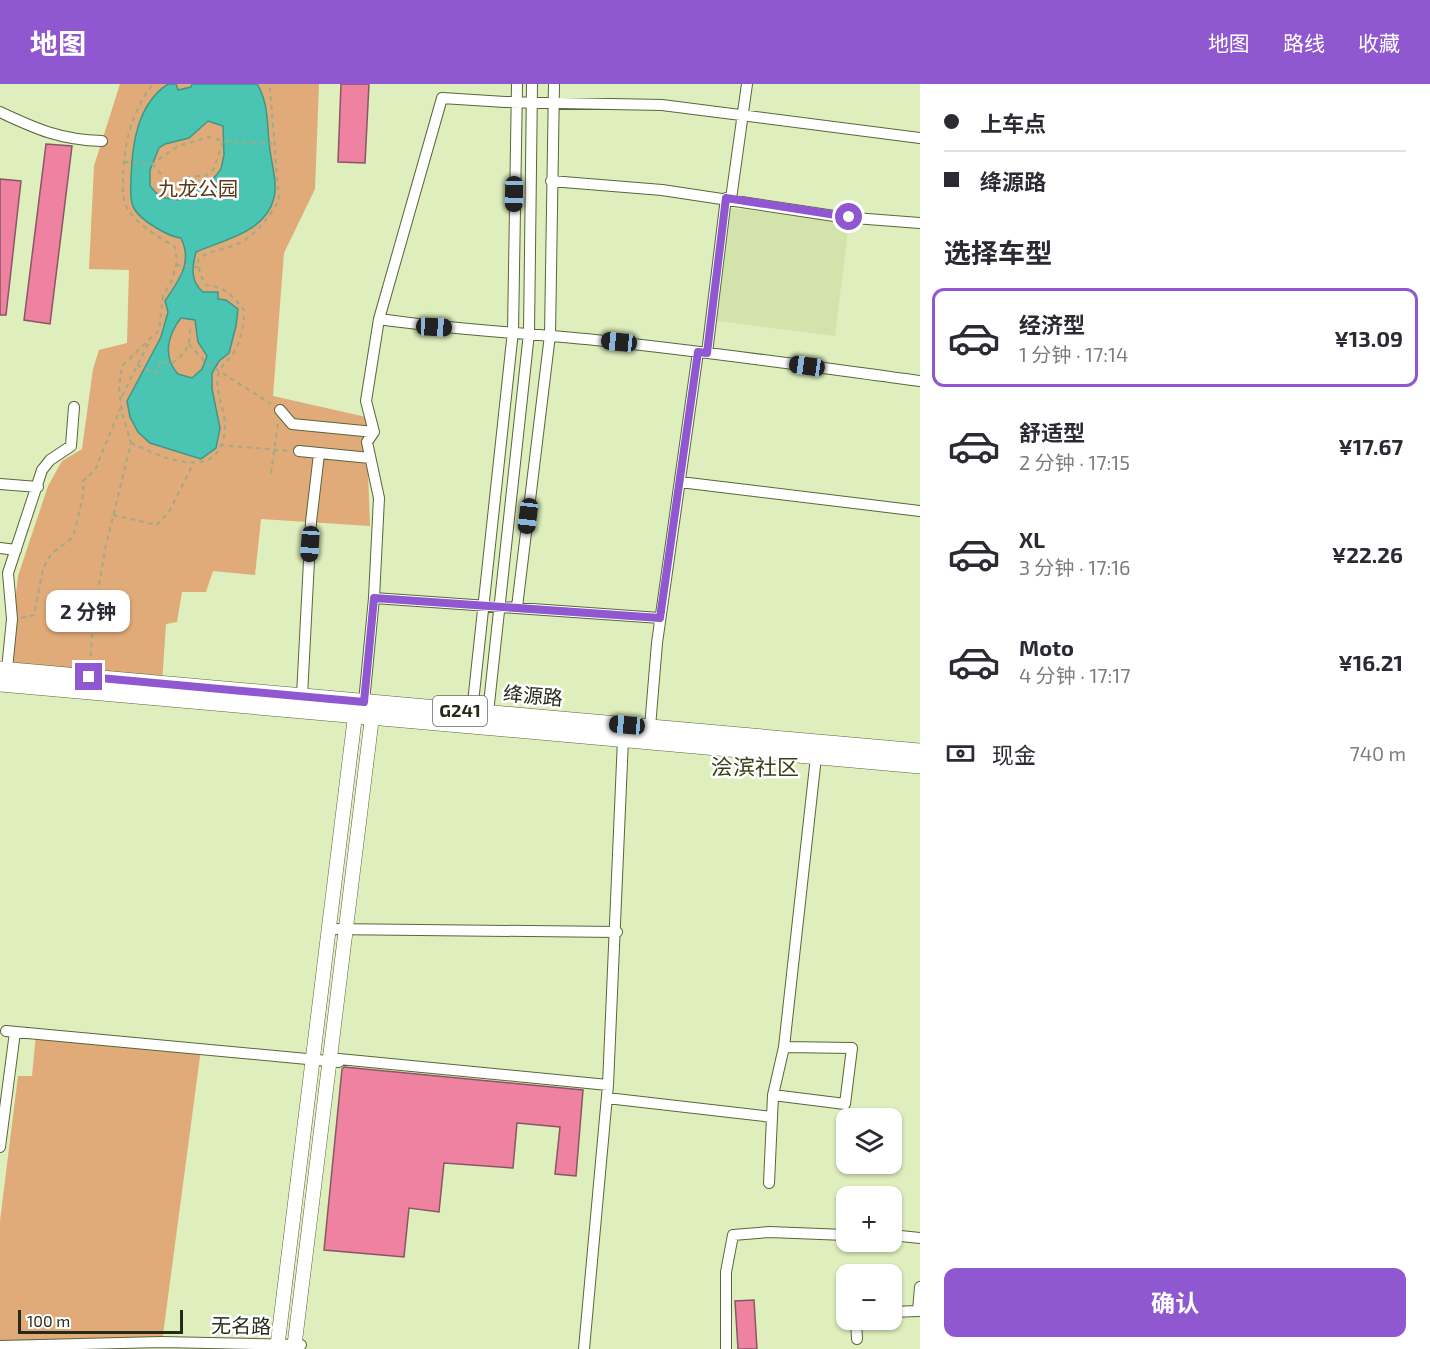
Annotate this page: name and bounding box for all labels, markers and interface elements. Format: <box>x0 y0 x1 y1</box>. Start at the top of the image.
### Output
text: 地图 <box>30 26 86 60</box>
text: 地图 <box>1208 30 1250 55</box>
text: 路线 <box>1283 30 1325 55</box>
text: 收藏 <box>1358 30 1400 55</box>
text: 上车点 <box>980 110 1046 136</box>
text: 绛源路 <box>980 168 1046 194</box>
park label: 九龙公园 <box>158 176 238 200</box>
car <box>505 176 523 212</box>
route start <box>835 203 862 230</box>
text: 选择车型 <box>944 236 1052 268</box>
icon: car <box>947 311 1001 365</box>
text: 经济型 <box>1019 311 1085 337</box>
car <box>416 317 452 337</box>
text: ¥13.09 <box>1334 325 1403 351</box>
car <box>600 331 638 353</box>
text: 1 分钟 · 17:14 <box>1019 342 1128 366</box>
car <box>788 355 826 377</box>
icon: car <box>947 419 1001 473</box>
text: 舒适型 <box>1019 419 1085 445</box>
text: ¥17.67 <box>1338 433 1403 459</box>
text: 2 分钟 · 17:15 <box>1019 450 1130 474</box>
car <box>517 497 539 535</box>
car <box>300 525 320 563</box>
text: XL <box>1019 526 1045 552</box>
icon: car <box>947 527 1001 581</box>
text: ¥22.26 <box>1332 541 1403 567</box>
text: 3 分钟 · 17:16 <box>1019 555 1131 579</box>
callout: 2 分钟 <box>47 590 131 632</box>
text: 2 分钟 <box>60 599 116 623</box>
text: Moto <box>1019 634 1074 660</box>
icon: car <box>947 635 1001 689</box>
text: ¥16.21 <box>1338 649 1403 675</box>
route end <box>75 663 102 690</box>
text: 4 分钟 · 17:17 <box>1019 663 1131 687</box>
street label: 绛源路 <box>502 680 564 710</box>
road number: G241 <box>433 696 487 726</box>
car <box>608 714 646 736</box>
icon: cash <box>944 737 977 770</box>
text: 现金 <box>992 741 1036 767</box>
text: 740 m <box>1349 741 1406 765</box>
district label: 浍滨社区 <box>711 753 799 779</box>
map controls <box>836 1108 902 1330</box>
button: layers <box>836 1108 902 1174</box>
button: + <box>836 1186 902 1252</box>
button: − <box>836 1264 902 1330</box>
button: 确认 <box>944 1268 1406 1337</box>
scale bar <box>18 1307 183 1334</box>
text: 100 m <box>27 1311 70 1330</box>
street label: 无名路 <box>211 1312 271 1338</box>

